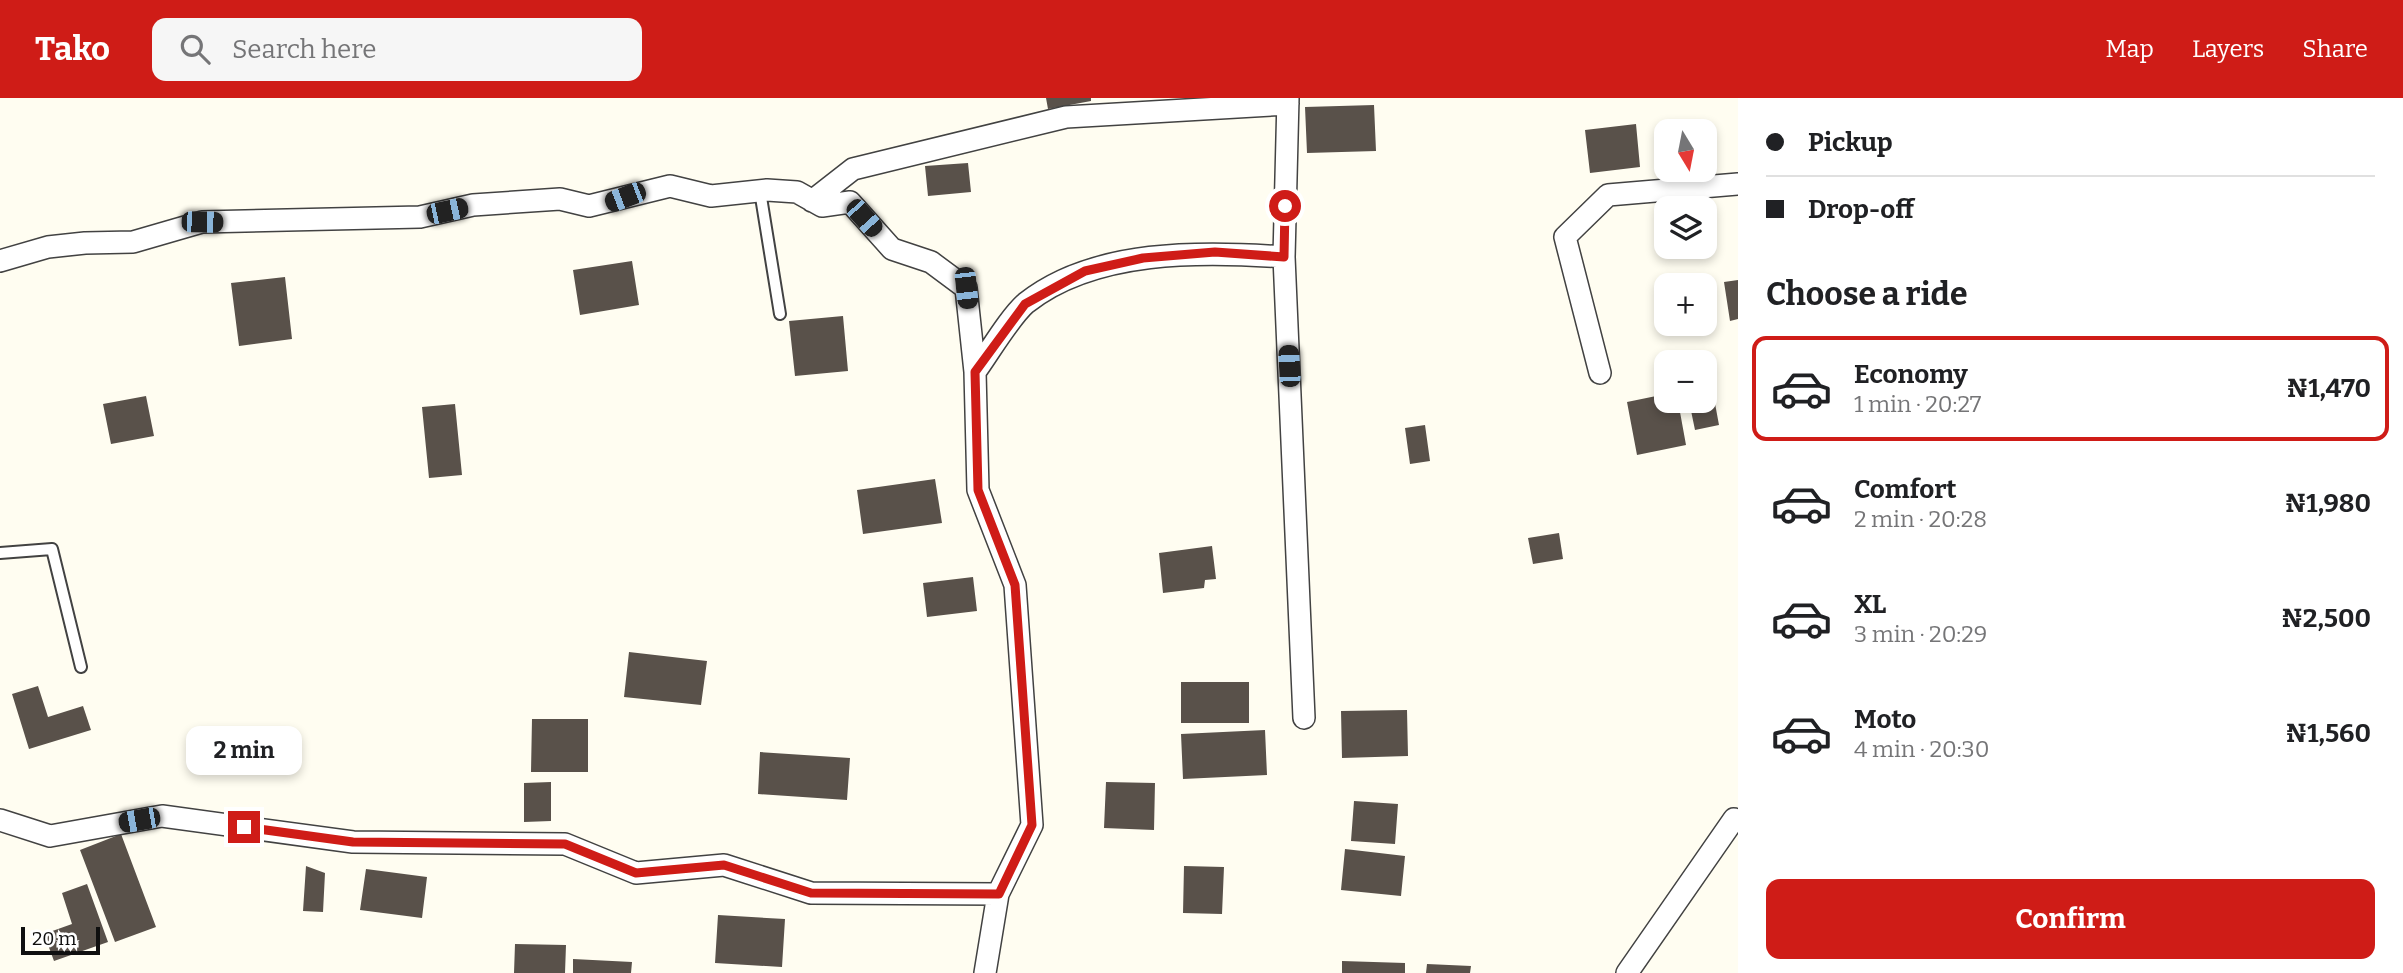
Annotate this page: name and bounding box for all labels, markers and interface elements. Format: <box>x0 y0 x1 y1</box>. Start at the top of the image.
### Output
search box <box>152 18 642 81</box>
text: Tako <box>35 29 110 69</box>
icon: search <box>176 30 214 68</box>
text: Search here <box>232 34 376 65</box>
text: Map <box>2106 35 2154 63</box>
text: Layers <box>2192 35 2264 63</box>
text: Share <box>2302 35 2368 63</box>
north arrow <box>1654 119 1717 182</box>
map controls <box>1654 119 1717 413</box>
text: Pickup <box>1808 127 1893 158</box>
car <box>602 180 649 214</box>
route start <box>1269 190 1301 222</box>
text: Drop-off <box>1808 194 1914 225</box>
car <box>843 195 886 241</box>
car <box>425 196 470 226</box>
button: layers <box>1654 196 1717 259</box>
car <box>181 211 224 233</box>
car <box>954 266 979 310</box>
button: + <box>1654 273 1717 336</box>
text: Choose a ride <box>1766 275 1967 313</box>
car <box>1278 344 1301 388</box>
button: − <box>1654 350 1717 413</box>
icon: car <box>1770 357 1833 420</box>
text: Economy <box>1854 359 1968 390</box>
text: ₦1,470 <box>2286 373 2371 404</box>
text: 1 min · 20:27 <box>1854 390 1981 418</box>
icon: car <box>1770 472 1833 535</box>
text: Comfort <box>1854 474 1957 505</box>
text: ₦1,980 <box>2284 488 2371 519</box>
text: 2 min · 20:28 <box>1854 505 1987 533</box>
icon: car <box>1770 587 1833 650</box>
text: XL <box>1854 589 1886 620</box>
text: ₦2,500 <box>2281 603 2371 634</box>
text: 3 min · 20:29 <box>1854 620 1987 648</box>
icon: car <box>1770 702 1833 765</box>
text: Moto <box>1854 704 1916 735</box>
text: ₦1,560 <box>2285 718 2371 749</box>
callout: 2 min <box>186 726 302 774</box>
text: 4 min · 20:30 <box>1854 735 1989 763</box>
text: 2 min <box>213 736 275 764</box>
car <box>117 806 162 834</box>
route end <box>228 811 260 843</box>
button: Confirm <box>1766 879 2375 959</box>
scale bar <box>21 924 100 956</box>
text: 20 m <box>32 927 76 950</box>

